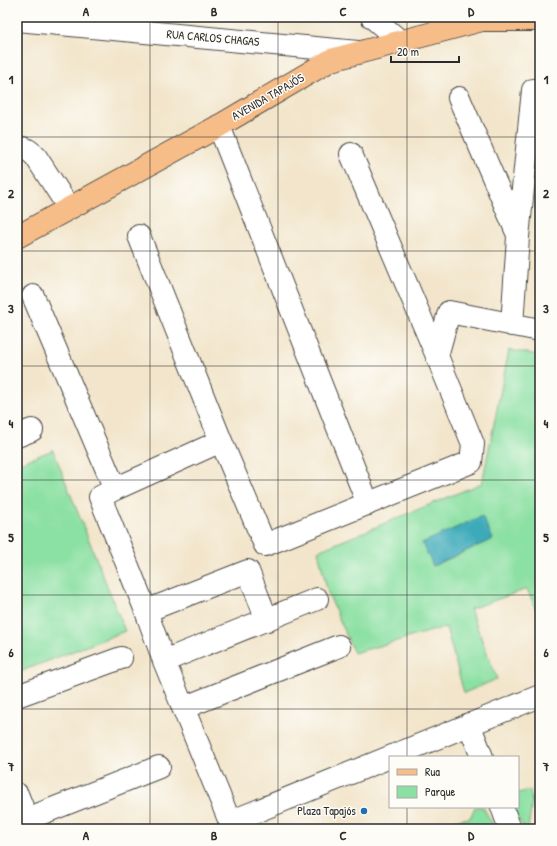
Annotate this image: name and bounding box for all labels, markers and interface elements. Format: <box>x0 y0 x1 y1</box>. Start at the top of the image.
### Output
text: A <box>83 2 90 20</box>
text: B <box>211 2 218 20</box>
text: C <box>339 2 347 20</box>
text: D <box>468 2 475 20</box>
street label: RUA CARLOS CHAGAS <box>166 25 261 50</box>
scale bar <box>391 38 459 64</box>
text: 20 m <box>397 43 419 60</box>
street label: AVENIDA TAPAJÓS <box>228 69 308 124</box>
text: 1 <box>9 70 14 88</box>
text: 1 <box>544 70 549 88</box>
text: 2 <box>8 184 15 202</box>
text: 2 <box>543 184 550 202</box>
text: 3 <box>8 299 14 317</box>
text: 3 <box>543 299 549 317</box>
text: 4 <box>9 414 14 432</box>
text: 4 <box>544 414 549 432</box>
text: 5 <box>8 528 14 546</box>
text: 5 <box>543 528 549 546</box>
text: 6 <box>8 643 14 661</box>
text: 6 <box>543 643 549 661</box>
legend <box>389 756 519 808</box>
text: 7 <box>7 757 15 775</box>
text: 7 <box>542 757 550 775</box>
text: Rua <box>425 763 440 780</box>
text: Parque <box>425 783 455 800</box>
place label: Plaza Tapajós <box>297 802 356 819</box>
marker: Plaza Tapajós <box>359 806 369 816</box>
text: A <box>83 826 90 844</box>
text: B <box>211 826 218 844</box>
text: C <box>339 826 347 844</box>
text: D <box>468 826 475 844</box>

